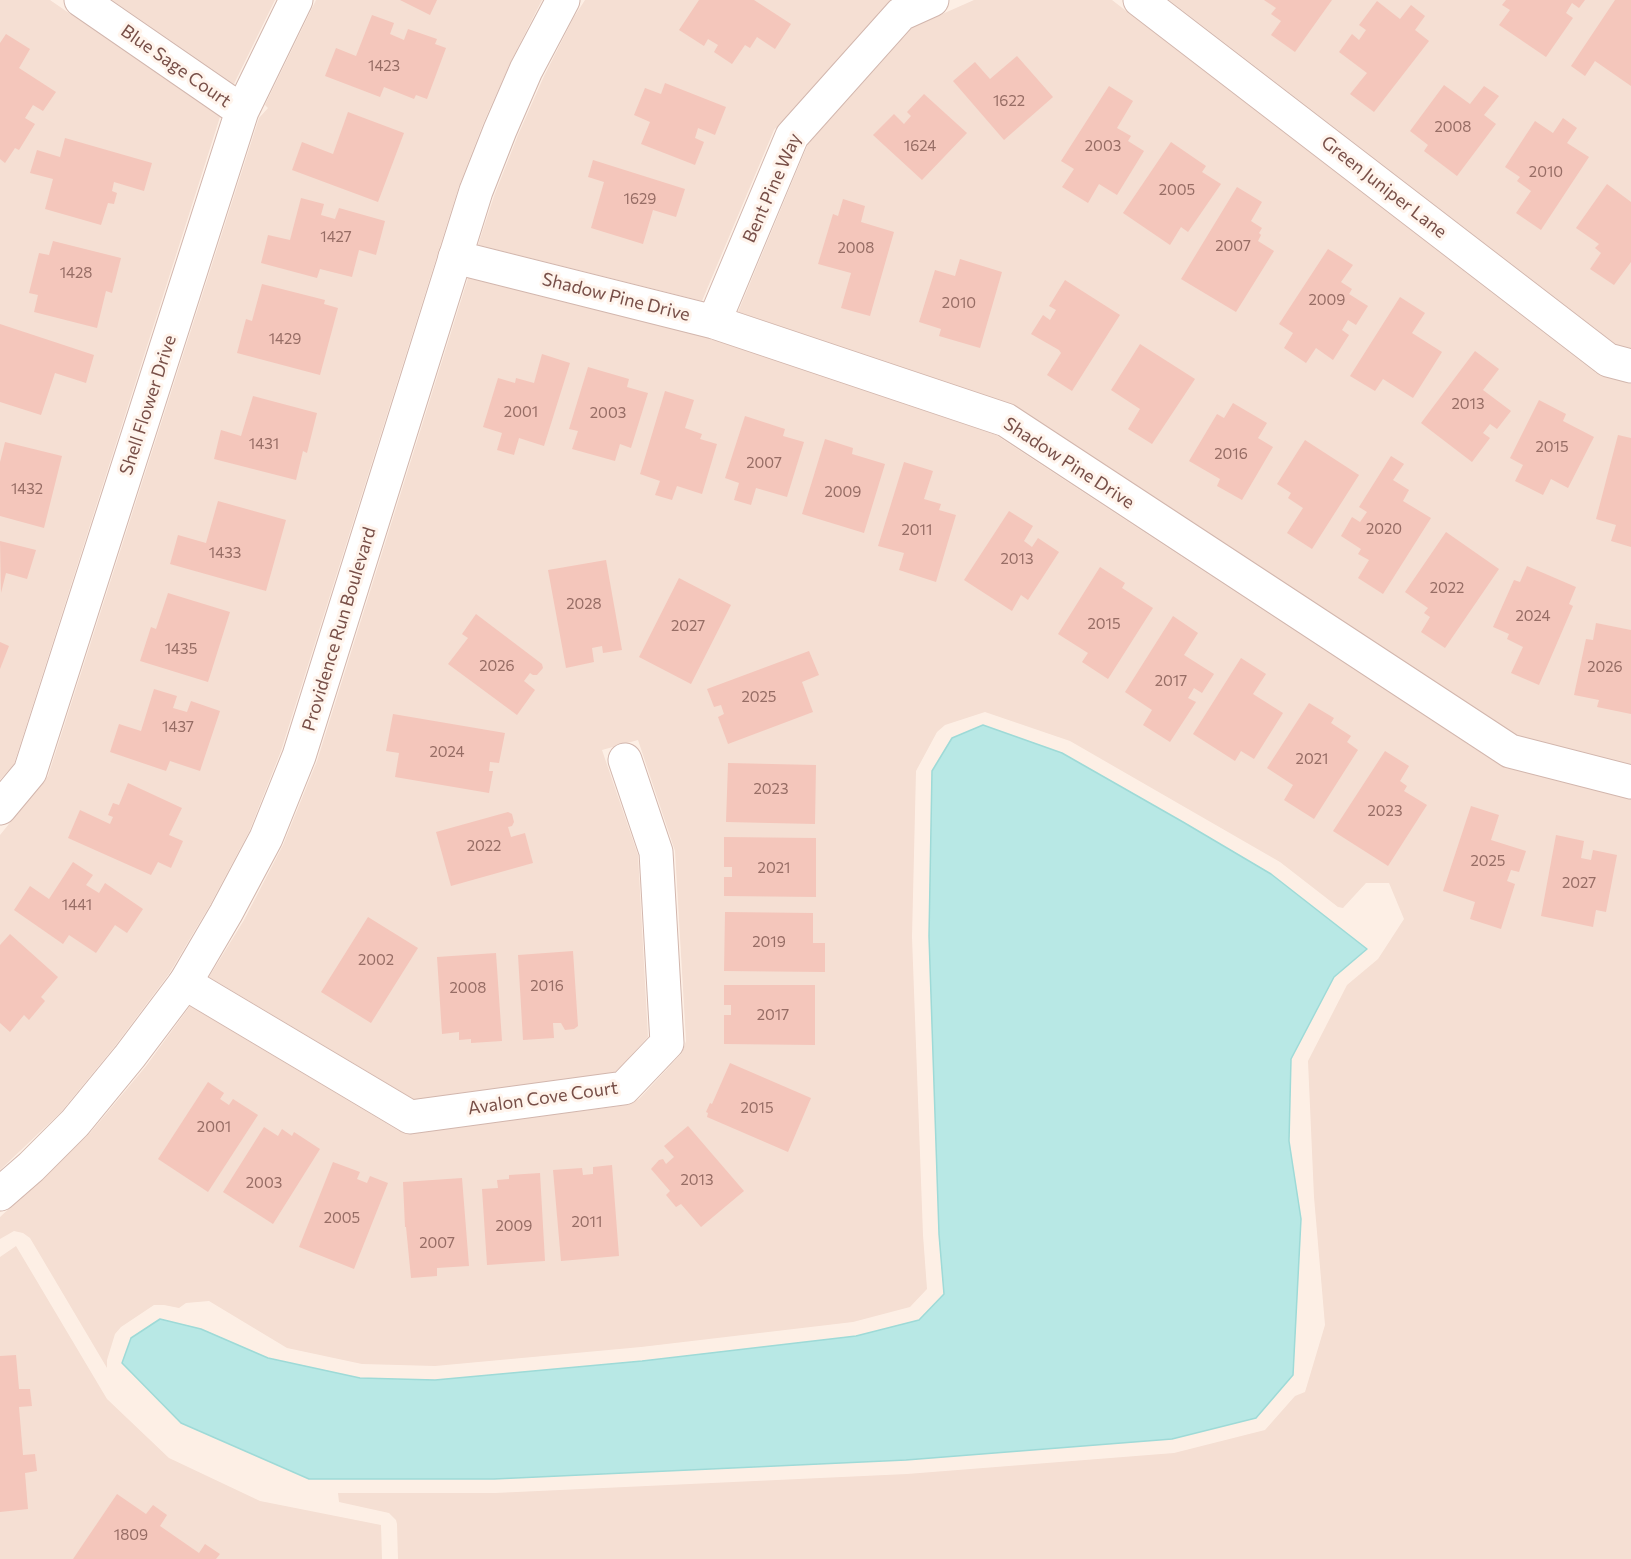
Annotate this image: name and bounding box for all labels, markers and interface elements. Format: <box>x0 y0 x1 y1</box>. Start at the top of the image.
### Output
street label: Blue Sage Court <box>117 20 235 112</box>
house number: 1423 <box>368 57 400 75</box>
house number: 1622 <box>993 92 1025 110</box>
house number: 2008 <box>1435 118 1471 136</box>
street label: Bent Pine Way <box>738 130 806 246</box>
street label: Green Juniper Lane <box>1317 131 1451 243</box>
house number: 1624 <box>904 137 936 155</box>
house number: 2003 <box>1085 137 1121 155</box>
house number: 2010 <box>1529 163 1563 181</box>
house number: 2005 <box>1159 181 1195 199</box>
house number: 1629 <box>624 190 656 208</box>
house number: 1427 <box>320 228 352 246</box>
house number: 2007 <box>1215 237 1251 255</box>
house number: 2008 <box>838 239 874 257</box>
house number: 1428 <box>60 264 92 282</box>
street label: Shadow Pine Drive <box>540 268 692 326</box>
house number: 2009 <box>1309 291 1345 309</box>
house number: 2010 <box>942 294 976 312</box>
house number: 1429 <box>269 330 301 348</box>
street label: Shell Flower Drive <box>115 332 181 478</box>
house number: 2013 <box>1451 395 1485 413</box>
house number: 2001 <box>504 403 538 421</box>
house number: 2003 <box>590 404 626 422</box>
street label: Shadow Pine Drive <box>1000 413 1138 513</box>
house number: 1431 <box>249 435 279 453</box>
house number: 2015 <box>1535 438 1569 456</box>
house number: 2016 <box>1214 445 1248 463</box>
house number: 2007 <box>746 454 782 472</box>
house number: 1432 <box>11 480 43 498</box>
house number: 2009 <box>825 483 861 501</box>
house number: 2020 <box>1366 520 1402 538</box>
house number: 2011 <box>902 521 932 539</box>
street label: Providence Run Boulevard <box>298 524 380 734</box>
house number: 1433 <box>209 544 241 562</box>
house number: 2013 <box>1000 550 1034 568</box>
house number: 2022 <box>1430 579 1464 597</box>
house number: 2028 <box>566 595 602 613</box>
house number: 2024 <box>1515 607 1551 625</box>
house number: 2015 <box>1087 615 1121 633</box>
house number: 2027 <box>671 617 705 635</box>
house number: 1435 <box>165 640 197 658</box>
house number: 2026 <box>479 657 515 675</box>
house number: 2026 <box>1587 658 1623 676</box>
house number: 2017 <box>1155 672 1187 690</box>
house number: 2025 <box>742 688 776 706</box>
house number: 1437 <box>162 718 194 736</box>
house number: 2024 <box>429 743 465 761</box>
house number: 2021 <box>1296 750 1328 768</box>
house number: 2023 <box>754 780 788 798</box>
house number: 2023 <box>1368 802 1402 820</box>
house number: 2022 <box>467 837 501 855</box>
house number: 2025 <box>1471 852 1505 870</box>
house number: 2021 <box>758 859 790 877</box>
house number: 2027 <box>1562 874 1596 892</box>
house number: 1441 <box>62 896 92 914</box>
house number: 2019 <box>752 933 786 951</box>
house number: 2002 <box>358 951 394 969</box>
house number: 2016 <box>530 977 564 995</box>
house number: 2008 <box>450 979 486 997</box>
house number: 2017 <box>757 1006 789 1024</box>
street label: Avalon Cove Court <box>466 1077 620 1119</box>
house number: 2015 <box>740 1099 774 1117</box>
house number: 2001 <box>197 1118 231 1136</box>
house number: 2013 <box>680 1171 714 1189</box>
house number: 2003 <box>246 1174 282 1192</box>
house number: 2005 <box>324 1209 360 1227</box>
house number: 2011 <box>572 1213 602 1231</box>
house number: 2009 <box>496 1217 532 1235</box>
house number: 2007 <box>419 1234 455 1252</box>
house number: 1809 <box>114 1526 148 1544</box>

